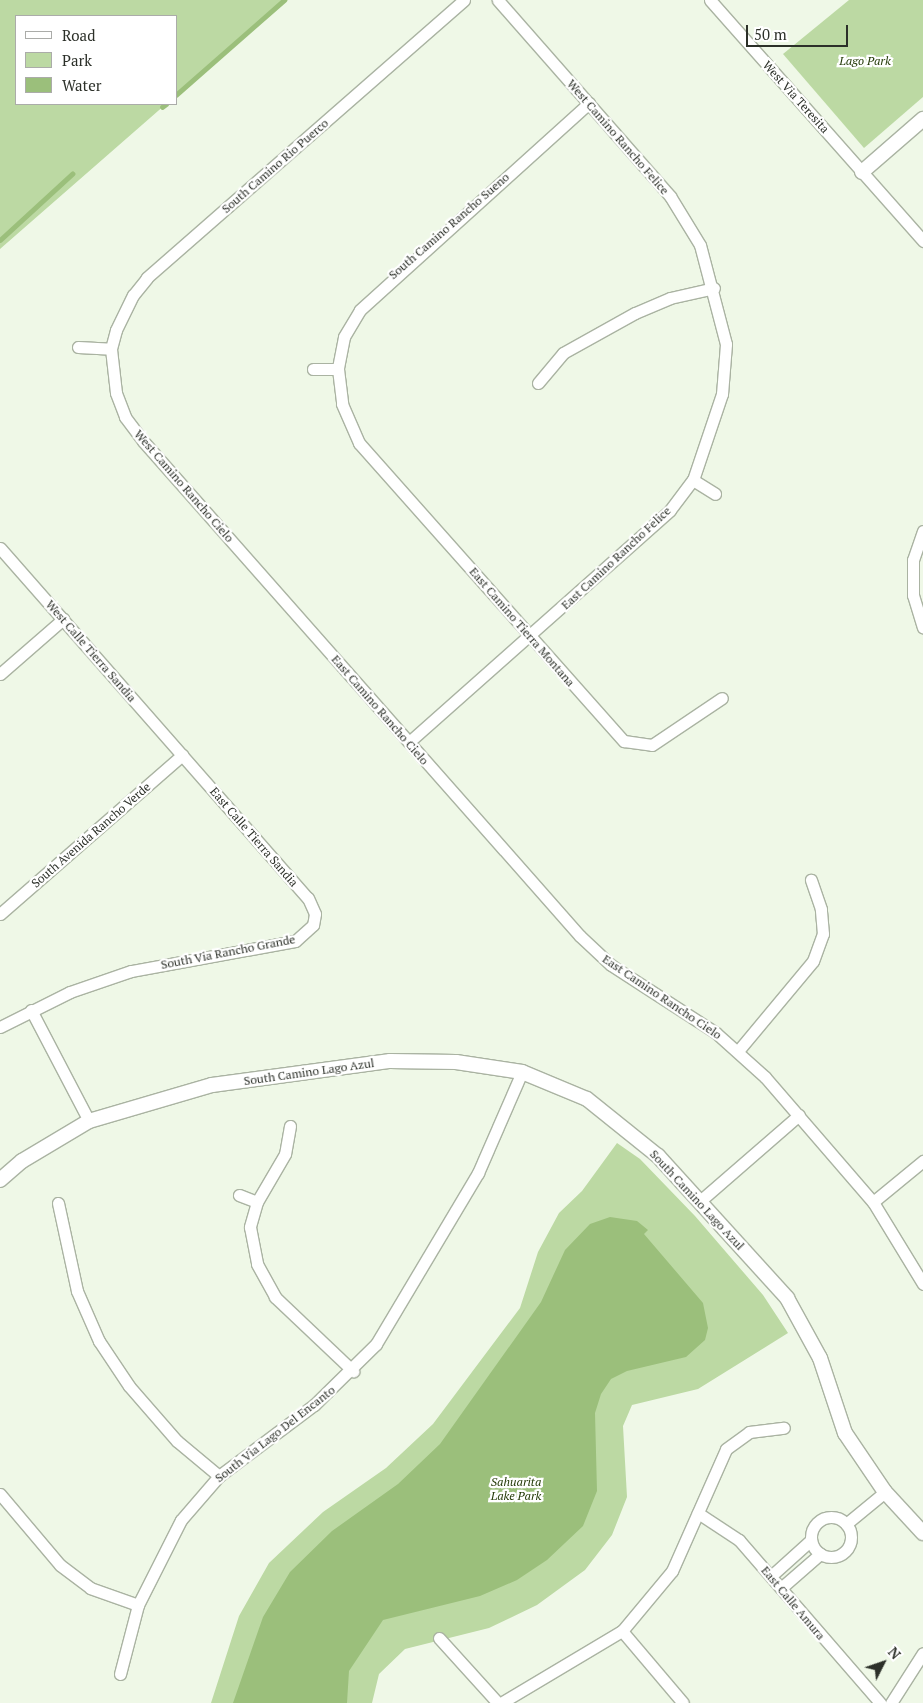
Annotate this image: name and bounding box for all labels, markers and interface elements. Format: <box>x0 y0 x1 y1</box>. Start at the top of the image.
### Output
legend <box>15 15 178 105</box>
scale bar <box>748 15 850 47</box>
text: 50 m <box>754 24 787 44</box>
text: Road <box>62 25 95 45</box>
text: Park <box>62 50 92 70</box>
park label: Lago Park <box>839 54 891 68</box>
street label: West Via Teresita <box>760 58 832 136</box>
text: Water <box>62 75 101 95</box>
street label: West Camino Rancho Felice <box>564 77 672 197</box>
street label: South Camino Rio Puerco <box>219 116 331 216</box>
street label: South Camino Rancho Sueno <box>386 170 512 282</box>
street label: West Camino Rancho Cielo <box>131 427 237 545</box>
street label: East Camino Rancho Felice <box>558 504 674 612</box>
street label: East Camino Tierra Montana <box>466 564 578 690</box>
street label: West Calle Tierra Sandia <box>43 597 139 705</box>
street label: East Camino Rancho Cielo <box>328 652 432 768</box>
street label: South Avenida Rancho Verde <box>28 779 154 891</box>
street label: East Calle Tierra Sandia <box>207 784 301 890</box>
street label: South Via Rancho Grande <box>159 932 297 972</box>
street label: East Camino Rancho Cielo <box>600 952 724 1042</box>
street label: South Camino Lago Azul <box>243 1056 375 1088</box>
street label: South Camino Lago Azul <box>647 1147 747 1253</box>
street label: South Via Lago Del Encanto <box>212 1383 338 1485</box>
park label: Sahuarita Lake Park <box>491 1475 541 1503</box>
street label: East Calle Amura <box>758 1563 828 1643</box>
north arrow <box>858 1638 908 1688</box>
text: N <box>884 1643 905 1663</box>

